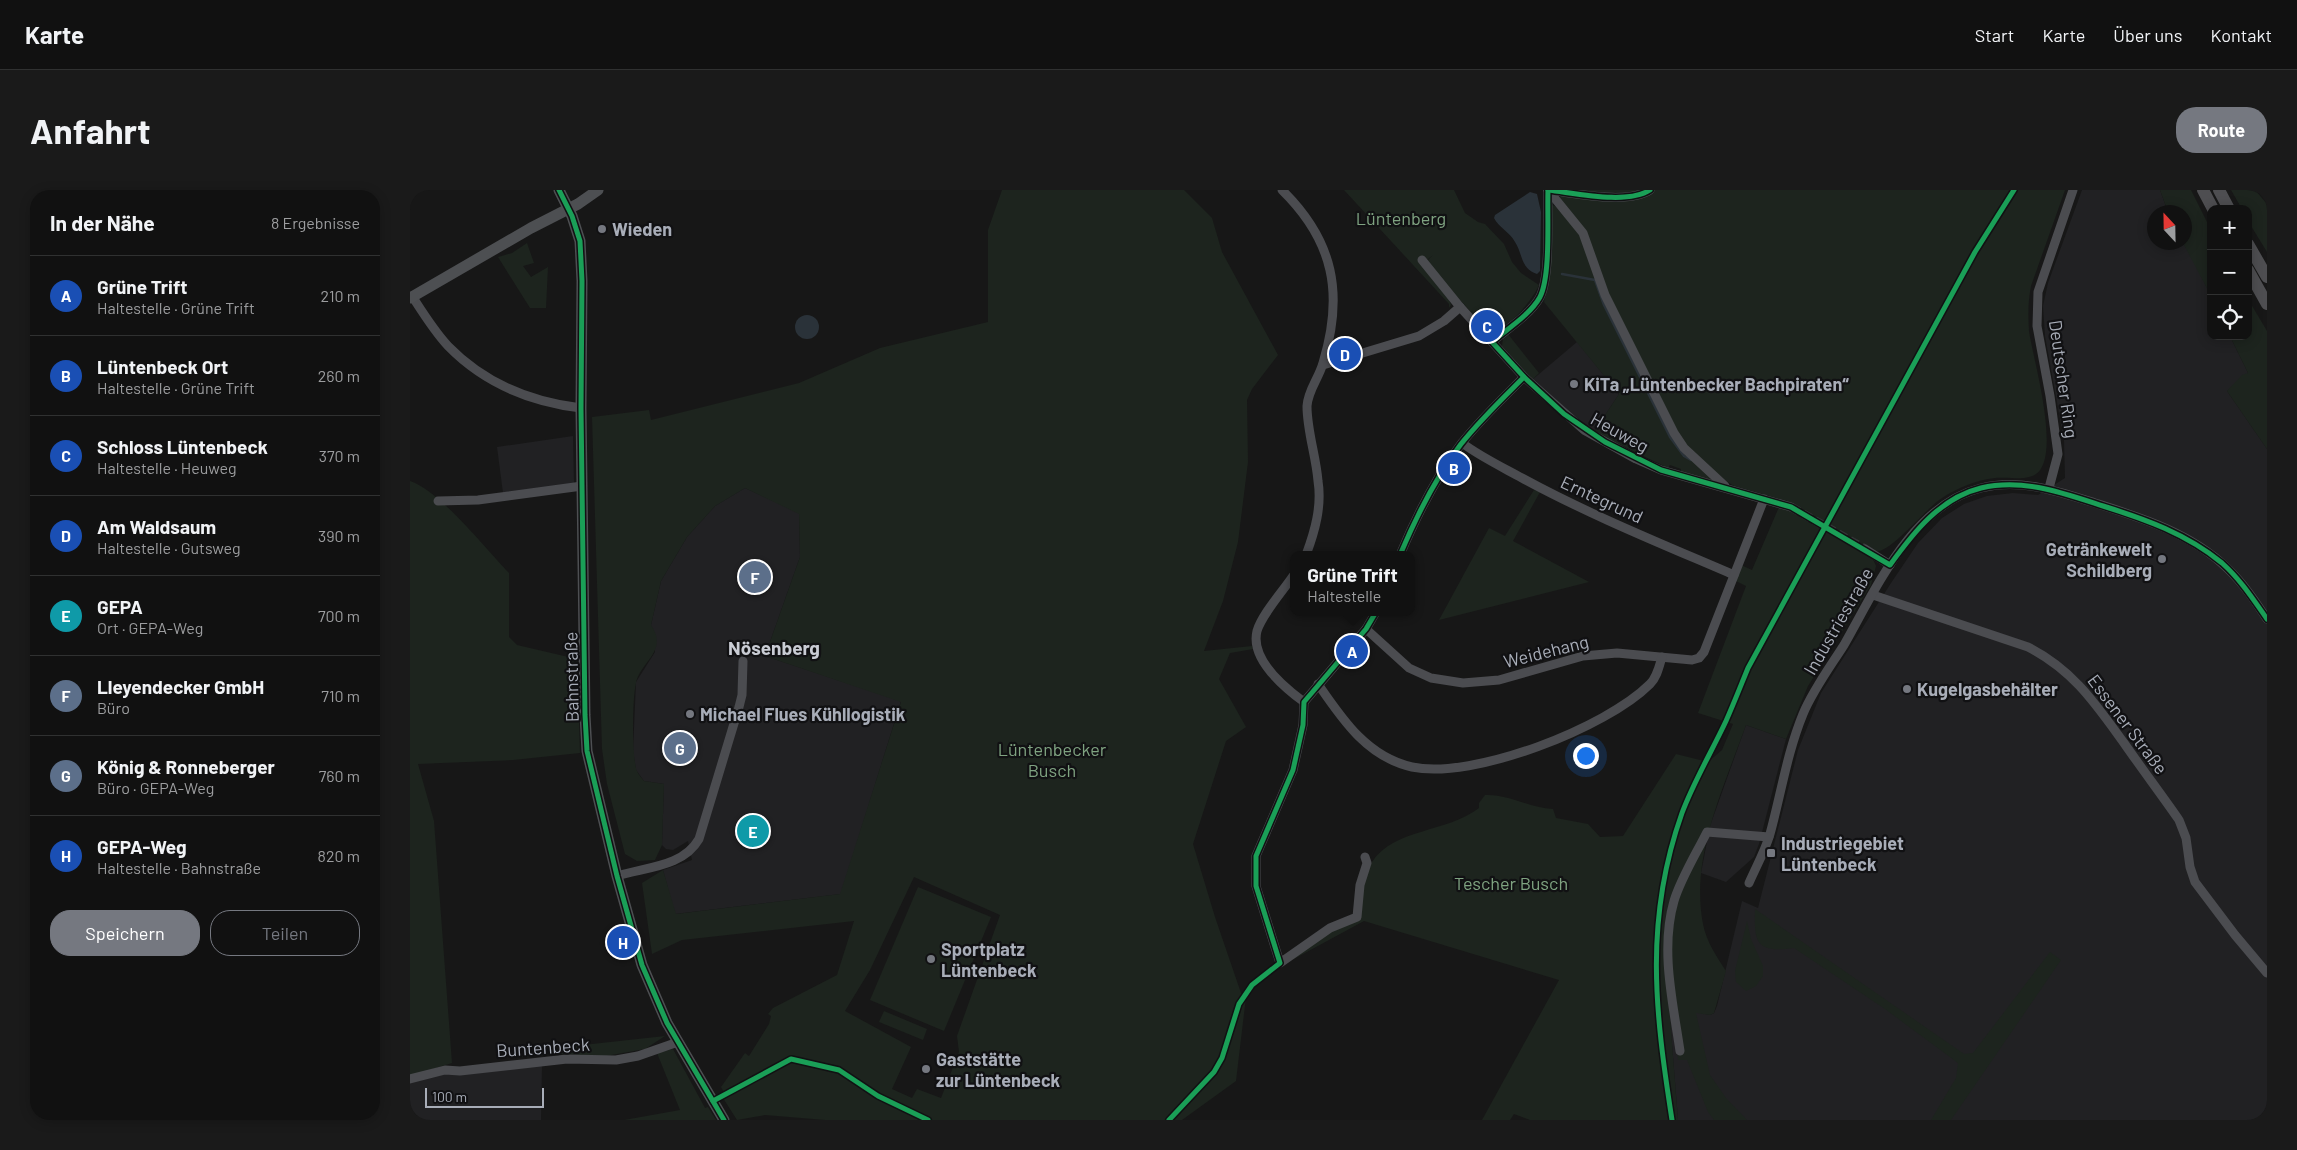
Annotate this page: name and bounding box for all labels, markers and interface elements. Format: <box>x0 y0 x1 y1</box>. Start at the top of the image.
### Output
text: Karte <box>25 20 84 49</box>
text: Start <box>1975 24 2014 46</box>
text: Karte <box>2042 24 2085 46</box>
text: Über uns <box>2113 24 2182 46</box>
text: Kontakt <box>2210 24 2272 46</box>
button: Route <box>2176 107 2267 153</box>
text: Anfahrt <box>30 109 150 151</box>
north arrow <box>2147 205 2192 250</box>
map controls <box>2207 205 2252 340</box>
button: + <box>2207 205 2252 250</box>
park label: Lüntenberg <box>1356 207 1446 229</box>
text: In der Nähe <box>50 210 155 235</box>
text: 8 Ergebnisse <box>271 213 360 232</box>
place label: Wieden <box>612 218 672 240</box>
marker: Wieden <box>596 223 608 235</box>
button: − <box>2207 250 2252 295</box>
text: Grüne Trift <box>97 275 188 298</box>
text: A <box>61 286 71 305</box>
text: 210 m <box>321 286 360 305</box>
button: locate <box>2207 295 2252 340</box>
text: Haltestelle · Grüne Trift <box>97 298 255 317</box>
pin: C <box>1471 307 1503 345</box>
street label: Deutscher Ring <box>2045 318 2083 440</box>
pin: D <box>1329 335 1361 373</box>
text: Lüntenbeck Ort <box>97 355 228 378</box>
text: B <box>61 366 71 385</box>
text: 260 m <box>318 366 360 385</box>
place label: KiTa „Lüntenbecker Bachpiraten“ <box>1584 373 1849 395</box>
text: Haltestelle · Grüne Trift <box>97 378 255 397</box>
marker: KiTa „Lüntenbecker Bachpiraten“ <box>1568 378 1580 390</box>
street label: Heuweg <box>1587 407 1653 457</box>
text: Schloss Lüntenbeck <box>97 435 268 458</box>
text: C <box>61 446 71 465</box>
text: 370 m <box>319 446 360 465</box>
pin: B <box>1438 449 1470 487</box>
text: Haltestelle · Heuweg <box>97 458 237 477</box>
street label: Erntegrund <box>1557 470 1647 528</box>
text: Am Waldsaum <box>97 515 216 538</box>
text: D <box>61 526 71 545</box>
text: 390 m <box>318 526 360 545</box>
text: Haltestelle · Gutsweg <box>97 538 241 557</box>
place label: Getränkewelt Schildberg <box>2046 538 2152 581</box>
popup <box>1290 551 1415 616</box>
marker: Getränkewelt Schildberg <box>2156 553 2168 565</box>
pin: F <box>739 558 771 596</box>
text: Grüne Trift <box>1307 563 1398 586</box>
street label: Industriestraße <box>1798 564 1878 678</box>
text: Haltestelle <box>1307 586 1381 605</box>
text: GEPA <box>97 595 143 618</box>
text: E <box>61 606 71 625</box>
text: 700 m <box>318 606 360 625</box>
text: Ort · GEPA-Weg <box>97 618 203 637</box>
street label: Weidehang <box>1501 630 1591 672</box>
street label: Bahnstraße <box>559 632 583 722</box>
pin: A <box>1336 632 1368 670</box>
district label: Nösenberg <box>728 636 820 659</box>
street label: Essener Straße <box>2083 670 2173 778</box>
text: Lleyendecker GmbH <box>97 675 264 698</box>
place label: Kugelgasbehälter <box>1917 678 2058 700</box>
marker: Kugelgasbehälter <box>1901 683 1913 695</box>
text: F <box>62 686 70 705</box>
text: 710 m <box>321 686 360 705</box>
text: Büro <box>97 698 130 717</box>
place label: Michael Flues Kühllogistik <box>700 703 906 725</box>
marker: Michael Flues Kühllogistik <box>684 708 696 720</box>
pin: G <box>664 729 696 767</box>
park label: Lüntenbecker Busch <box>998 738 1107 781</box>
your location <box>1573 743 1599 769</box>
text: König & Ronneberger <box>97 755 275 778</box>
text: G <box>61 766 71 785</box>
text: 760 m <box>319 766 360 785</box>
text: Büro · GEPA-Weg <box>97 778 214 797</box>
pin: E <box>737 812 769 850</box>
place label: Industriegebiet Lüntenbeck <box>1781 832 1904 875</box>
text: GEPA-Weg <box>97 835 187 858</box>
text: H <box>61 846 71 865</box>
text: 820 m <box>318 846 360 865</box>
marker: Industriegebiet Lüntenbeck <box>1765 847 1777 859</box>
text: Haltestelle · Bahnstraße <box>97 858 261 877</box>
park label: Tescher Busch <box>1454 872 1568 894</box>
button: Speichern <box>50 910 200 956</box>
button: Teilen <box>210 910 360 956</box>
pin: H <box>607 923 639 961</box>
place label: Sportplatz Lüntenbeck <box>941 938 1037 981</box>
marker: Sportplatz Lüntenbeck <box>925 953 937 965</box>
street label: Buntenbeck <box>496 1033 590 1061</box>
place label: Gaststätte zur Lüntenbeck <box>936 1048 1061 1091</box>
marker: Gaststätte zur Lüntenbeck <box>920 1063 932 1075</box>
scale bar <box>425 1085 544 1108</box>
text: 100 m <box>432 1088 467 1105</box>

